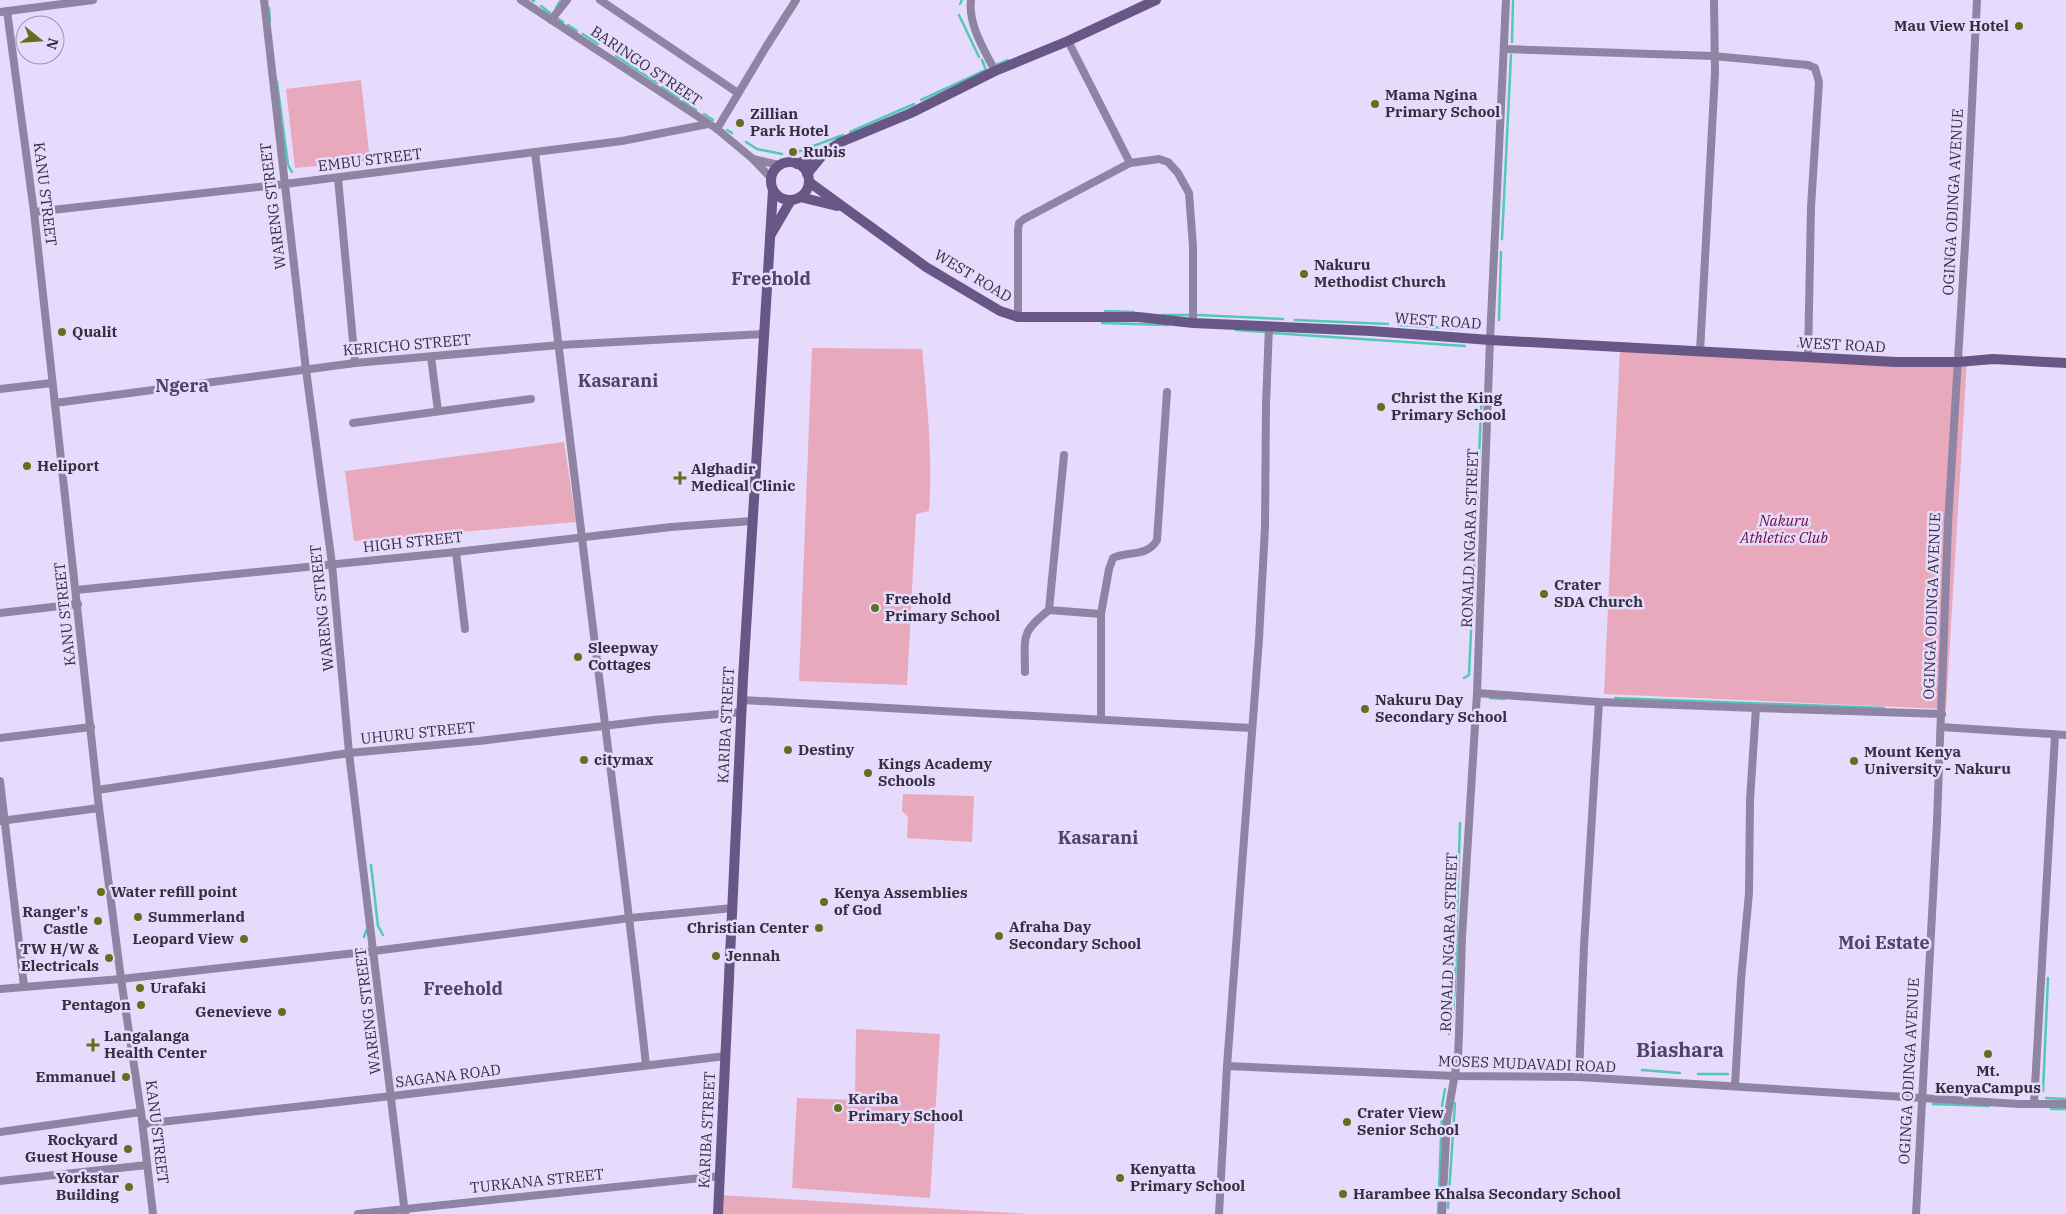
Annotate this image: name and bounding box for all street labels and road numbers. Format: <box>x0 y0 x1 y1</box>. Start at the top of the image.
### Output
street label: BARINGO STREET <box>587 21 706 110</box>
street label: OGINGA ODINGA AVENUE <box>1938 108 1967 296</box>
street label: KANU STREET <box>30 141 61 247</box>
street label: WARENG STREET <box>255 141 290 270</box>
street label: EMBU STREET <box>317 144 423 175</box>
street label: WEST ROAD <box>931 245 1016 306</box>
street label: WEST ROAD <box>1394 308 1482 333</box>
street label: KERICHO STREET <box>342 329 472 360</box>
street label: WEST ROAD <box>1798 333 1886 356</box>
street label: RONALD NGARA STREET <box>1457 448 1482 628</box>
street label: OGINGA ODINGA AVENUE <box>1919 512 1944 700</box>
street label: HIGH STREET <box>362 527 464 556</box>
street label: WARENG STREET <box>305 543 338 672</box>
street label: KANU STREET <box>50 561 79 667</box>
street label: KARIBA STREET <box>713 666 738 784</box>
street label: UHURU STREET <box>359 717 477 748</box>
street label: RONALD NGARA STREET <box>1436 852 1461 1032</box>
street label: WARENG STREET <box>350 946 385 1075</box>
street label: OGINGA ODINGA AVENUE <box>1894 977 1923 1165</box>
street label: MOSES MUDAVADI ROAD <box>1438 1051 1616 1076</box>
street label: SAGANA ROAD <box>394 1060 502 1091</box>
street label: KARIBA STREET <box>694 1071 719 1189</box>
street label: KANU STREET <box>142 1079 173 1185</box>
street label: TURKANA STREET <box>469 1164 605 1197</box>

